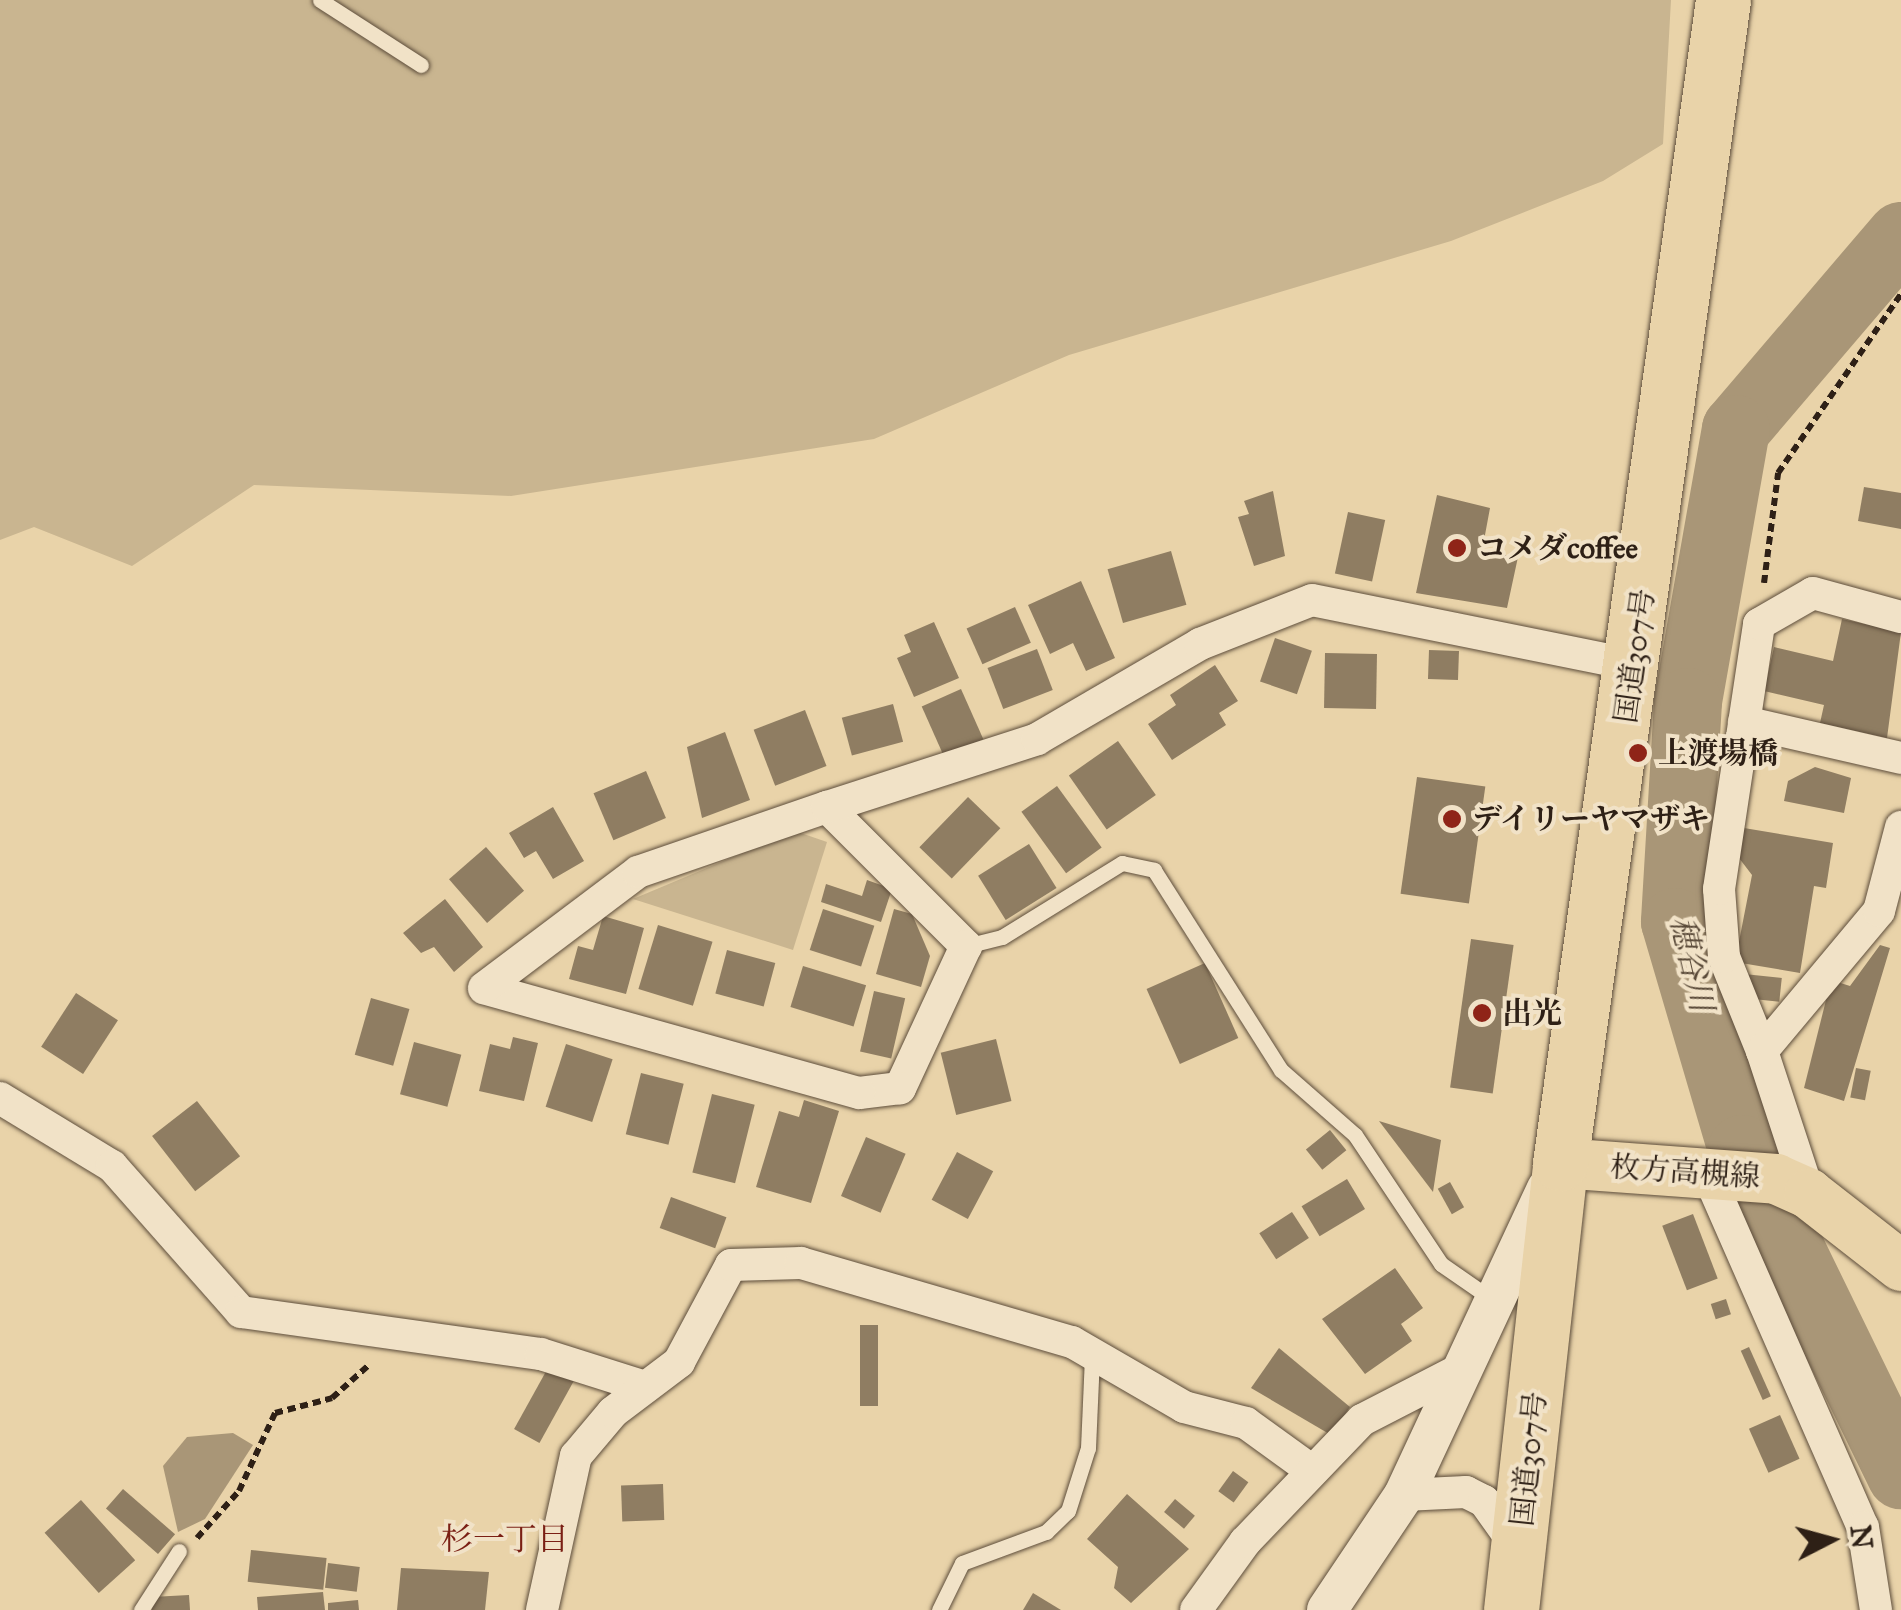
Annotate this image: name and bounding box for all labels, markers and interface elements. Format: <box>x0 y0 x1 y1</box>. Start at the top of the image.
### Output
place label: コメダcoffee <box>1477 530 1638 566</box>
marker: コメダcoffee <box>1446 537 1468 559</box>
street label: 国道307号 <box>1608 586 1662 726</box>
place label: 上渡場橋 <box>1658 735 1778 771</box>
marker: 上渡場橋 <box>1627 742 1649 764</box>
place label: デイリーヤマザキ <box>1472 801 1712 837</box>
marker: デイリーヤマザキ <box>1441 808 1463 830</box>
water label: 穂谷川 <box>1661 913 1721 1015</box>
place label: 出光 <box>1502 995 1562 1031</box>
marker: 出光 <box>1471 1002 1493 1024</box>
street label: 枚方高槻線 <box>1609 1149 1761 1195</box>
street label: 国道307号 <box>1504 1390 1554 1528</box>
north arrow <box>1781 1490 1881 1590</box>
district label: 杉一丁目 <box>441 1521 569 1559</box>
text: N <box>1843 1523 1880 1550</box>

